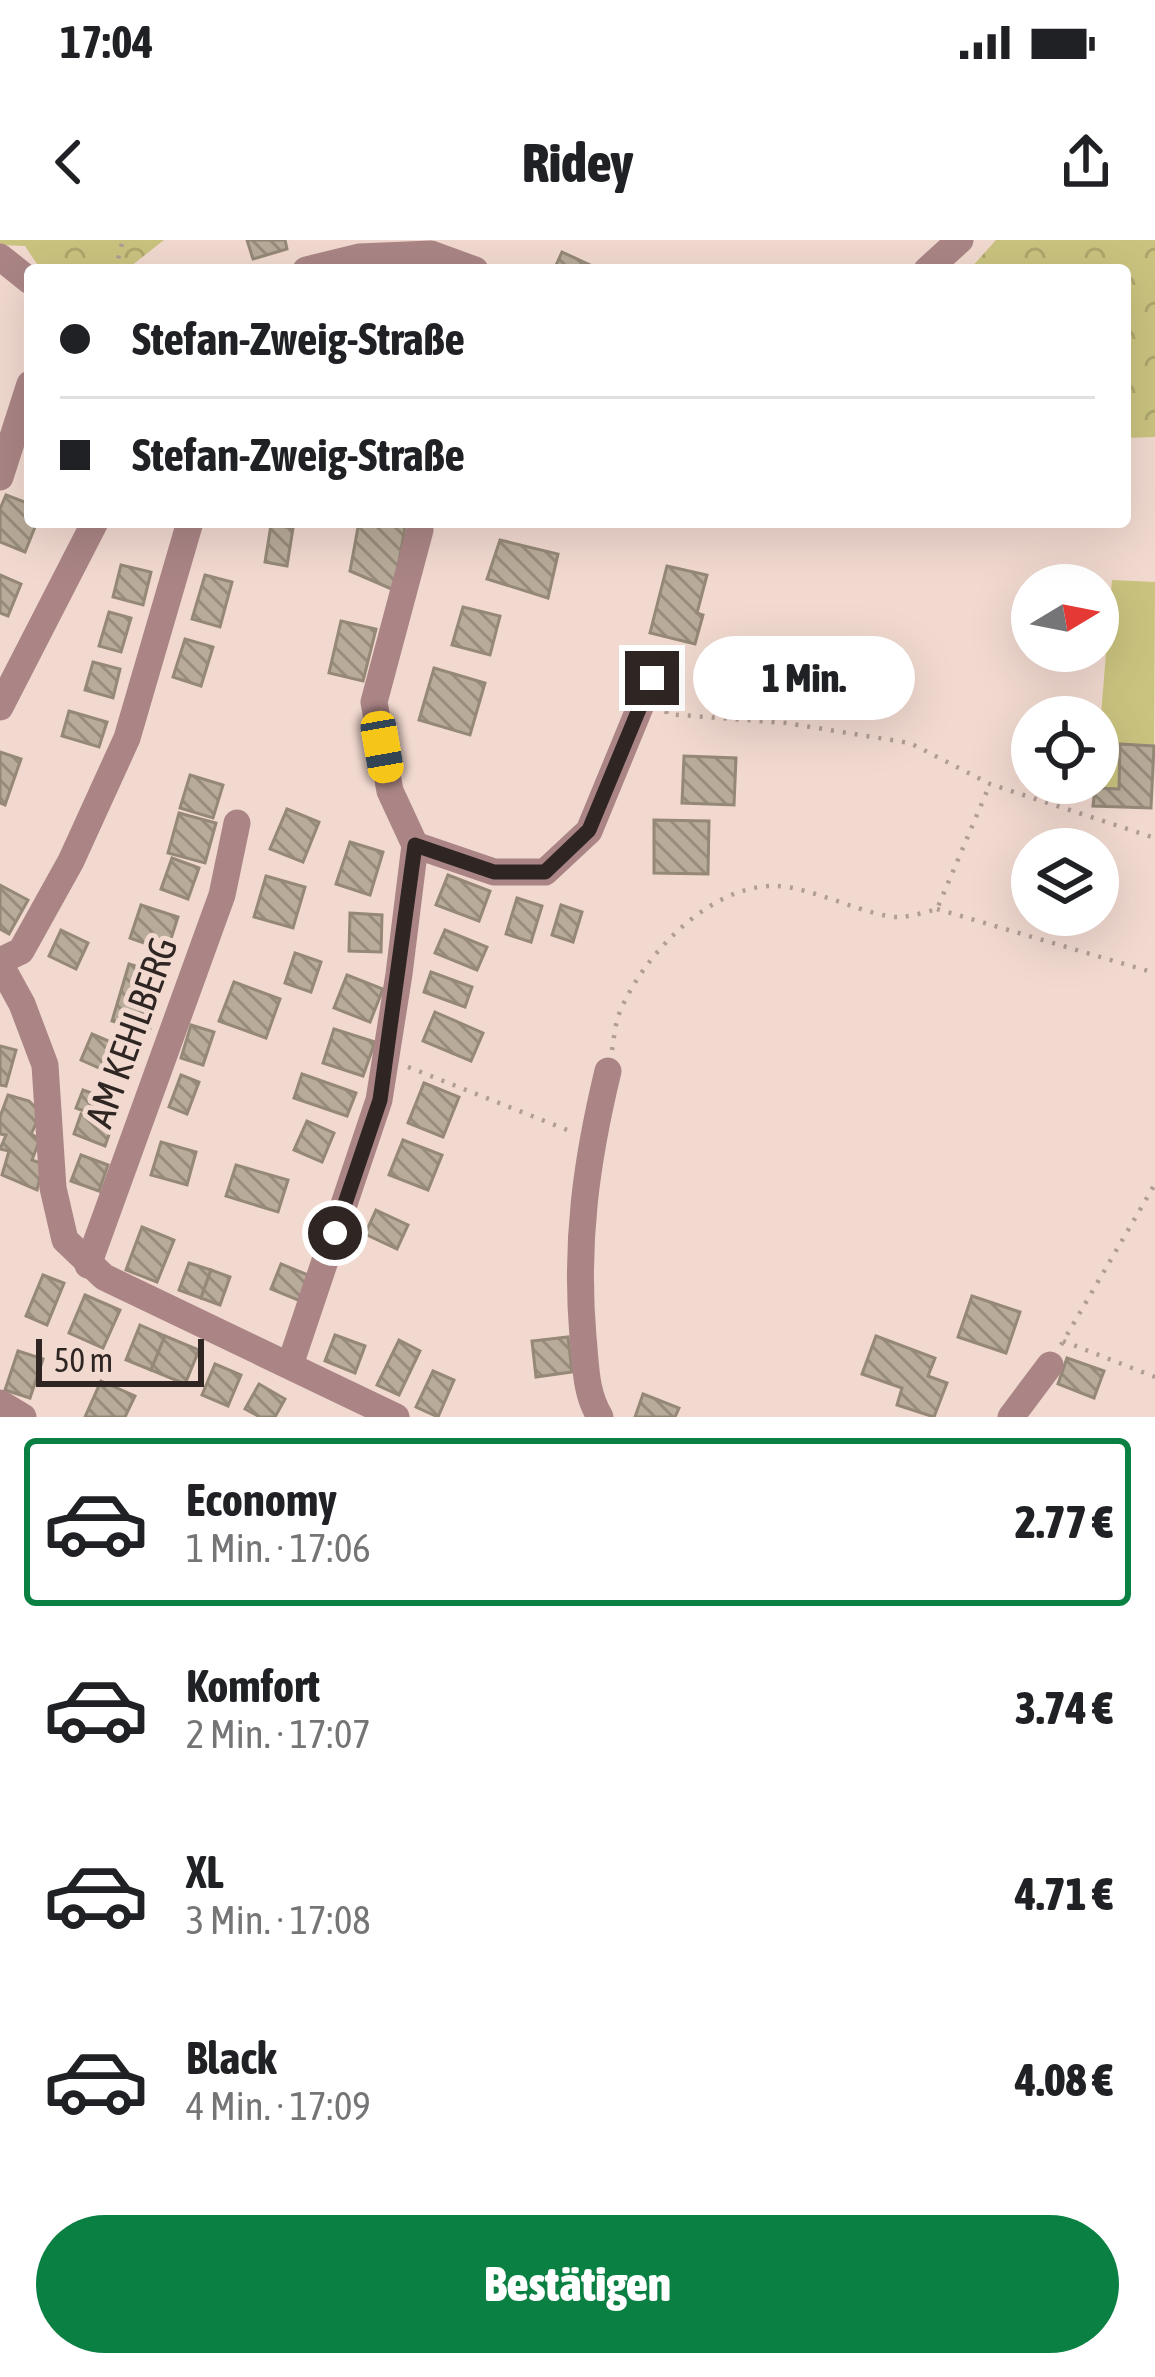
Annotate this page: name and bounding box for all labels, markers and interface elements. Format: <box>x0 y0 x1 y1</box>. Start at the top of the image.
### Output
text: 17:04 <box>60 16 154 68</box>
icon: back <box>36 129 102 195</box>
icon: share <box>1053 129 1119 195</box>
text: Ridey <box>522 132 633 193</box>
text: Stefan-Zweig-Straße <box>132 313 465 365</box>
text: Stefan-Zweig-Straße <box>132 429 465 481</box>
north arrow <box>1011 564 1119 672</box>
map controls <box>1011 564 1119 936</box>
callout: 1 Min. <box>694 636 916 720</box>
route end <box>625 651 679 705</box>
text: 1 Min. <box>762 656 846 700</box>
button: locate <box>1011 696 1119 804</box>
car <box>358 708 406 786</box>
button: layers <box>1011 828 1119 936</box>
street label: AM KEHLBERG <box>76 931 186 1133</box>
route start <box>308 1206 362 1260</box>
scale bar <box>36 1333 204 1386</box>
text: 50 m <box>54 1341 113 1379</box>
icon: car <box>42 1468 150 1576</box>
text: Economy <box>186 1474 337 1526</box>
text: 2.77 € <box>1015 1496 1113 1548</box>
text: 1 Min. · 17:06 <box>186 1526 371 1570</box>
icon: car <box>42 1654 150 1762</box>
text: Komfort <box>186 1660 320 1712</box>
text: 3.74 € <box>1015 1682 1113 1734</box>
text: 2 Min. · 17:07 <box>186 1712 371 1756</box>
icon: car <box>42 1840 150 1948</box>
text: XL <box>186 1846 224 1898</box>
text: 4.71 € <box>1015 1868 1113 1920</box>
text: 3 Min. · 17:08 <box>186 1898 371 1942</box>
icon: car <box>42 2026 150 2134</box>
text: Black <box>186 2032 277 2084</box>
text: 4.08 € <box>1015 2054 1113 2106</box>
text: 4 Min. · 17:09 <box>186 2084 371 2128</box>
button: Bestätigen <box>36 2215 1119 2353</box>

